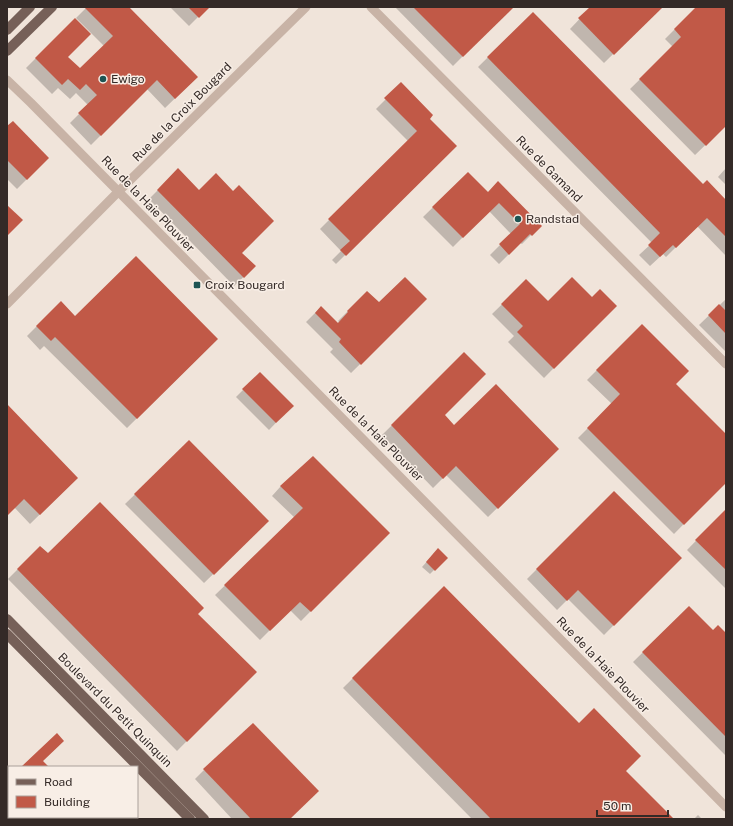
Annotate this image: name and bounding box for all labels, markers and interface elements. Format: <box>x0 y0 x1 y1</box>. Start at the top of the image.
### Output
street label: Rue de la Croix Bougard <box>130 60 234 164</box>
place label: Ewigo <box>111 72 145 86</box>
marker: Ewigo <box>98 74 108 84</box>
street label: Rue de Gamand <box>513 133 585 205</box>
street label: Rue de la Haie Plouvier <box>99 153 198 255</box>
place label: Randstad <box>526 212 579 226</box>
marker: Randstad <box>513 214 523 224</box>
place label: Croix Bougard <box>205 278 285 292</box>
marker: Croix Bougard <box>192 280 202 290</box>
street label: Rue de la Haie Plouvier <box>326 384 426 484</box>
street label: Rue de la Haie Plouvier <box>554 614 653 716</box>
street label: Boulevard du Petit Quinquin <box>55 650 175 770</box>
legend <box>8 766 138 818</box>
text: Road <box>44 775 72 789</box>
scale bar <box>597 792 668 818</box>
text: Building <box>44 795 90 809</box>
text: 50 m <box>603 799 631 813</box>

